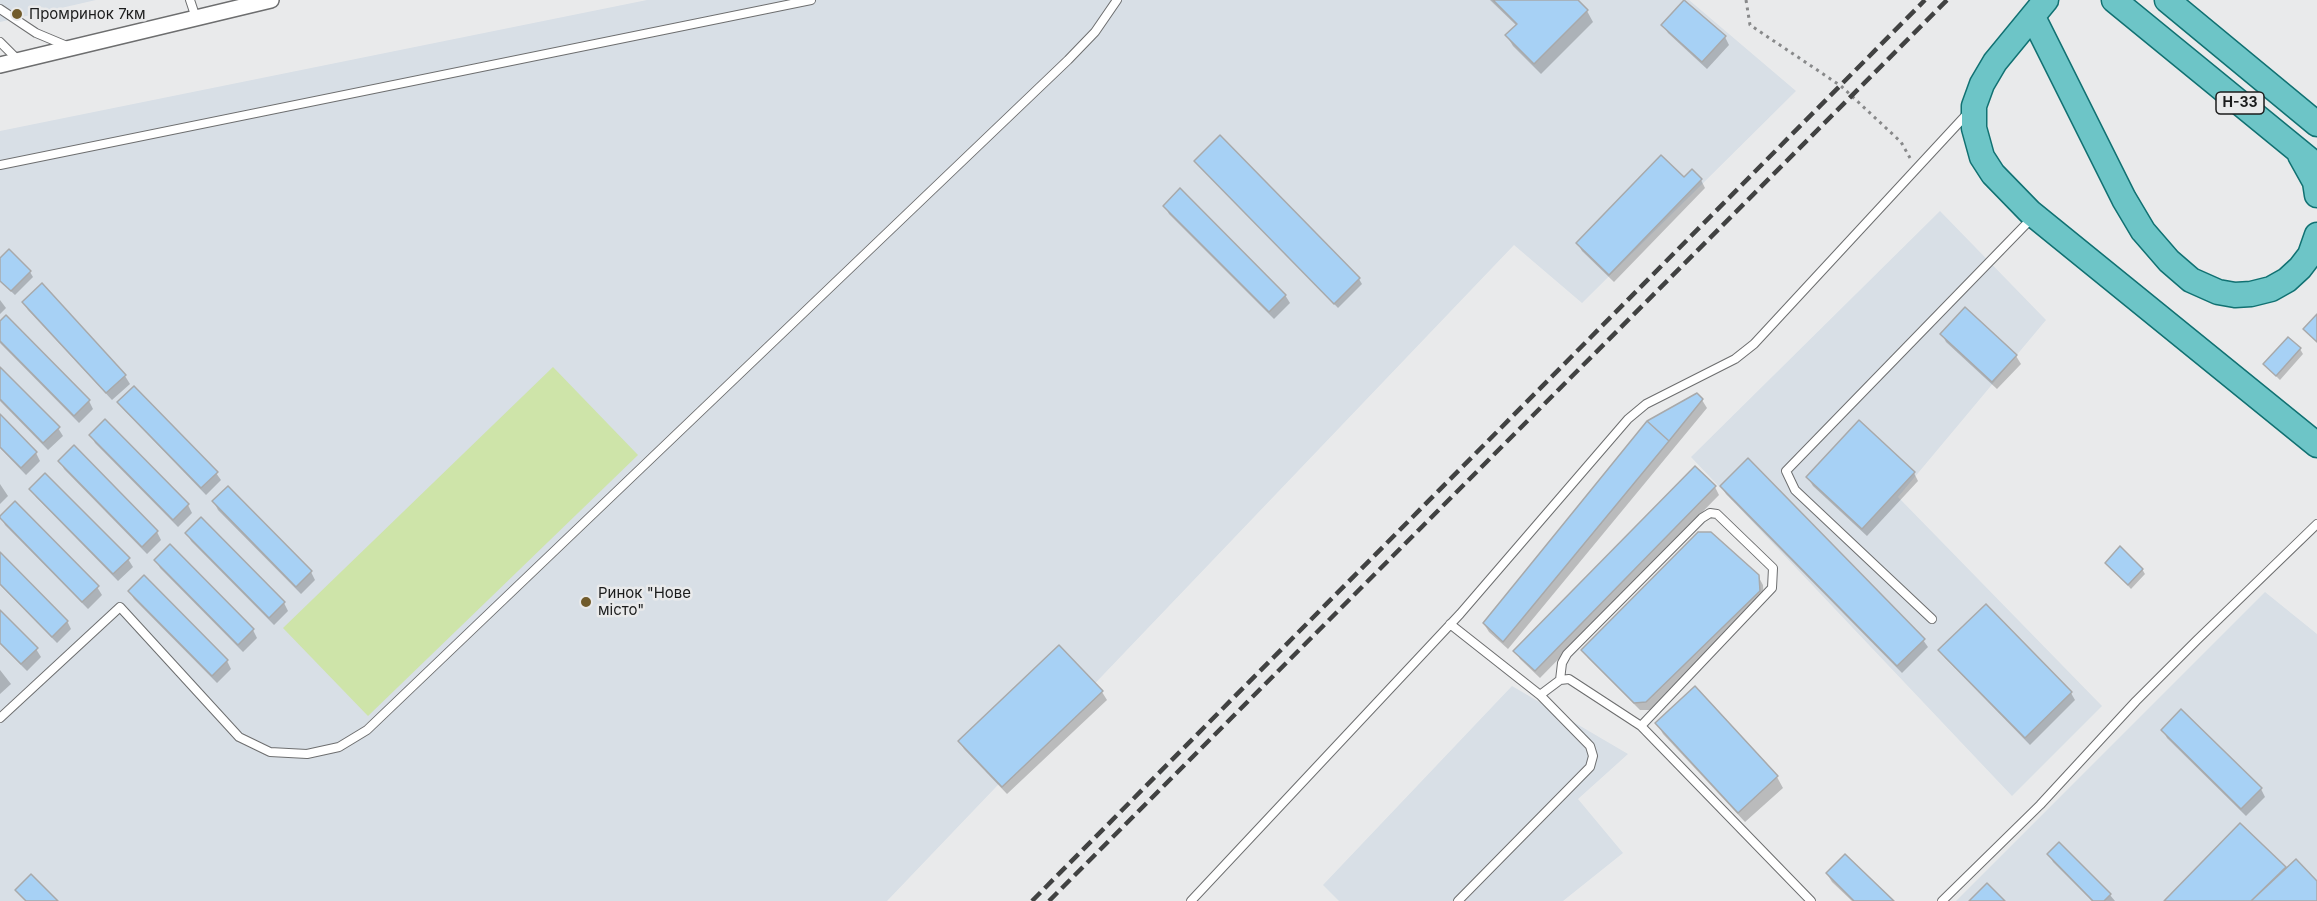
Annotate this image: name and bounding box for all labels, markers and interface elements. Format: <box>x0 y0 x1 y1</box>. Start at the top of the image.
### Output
place label: Промринок 7км <box>29 5 146 23</box>
marker: Промринок 7км <box>10 7 24 21</box>
road number: Н-33 <box>2216 92 2264 114</box>
place label: Ринок "Нове місто" <box>598 584 691 619</box>
marker: Ринок "Нове місто" <box>579 595 593 609</box>

